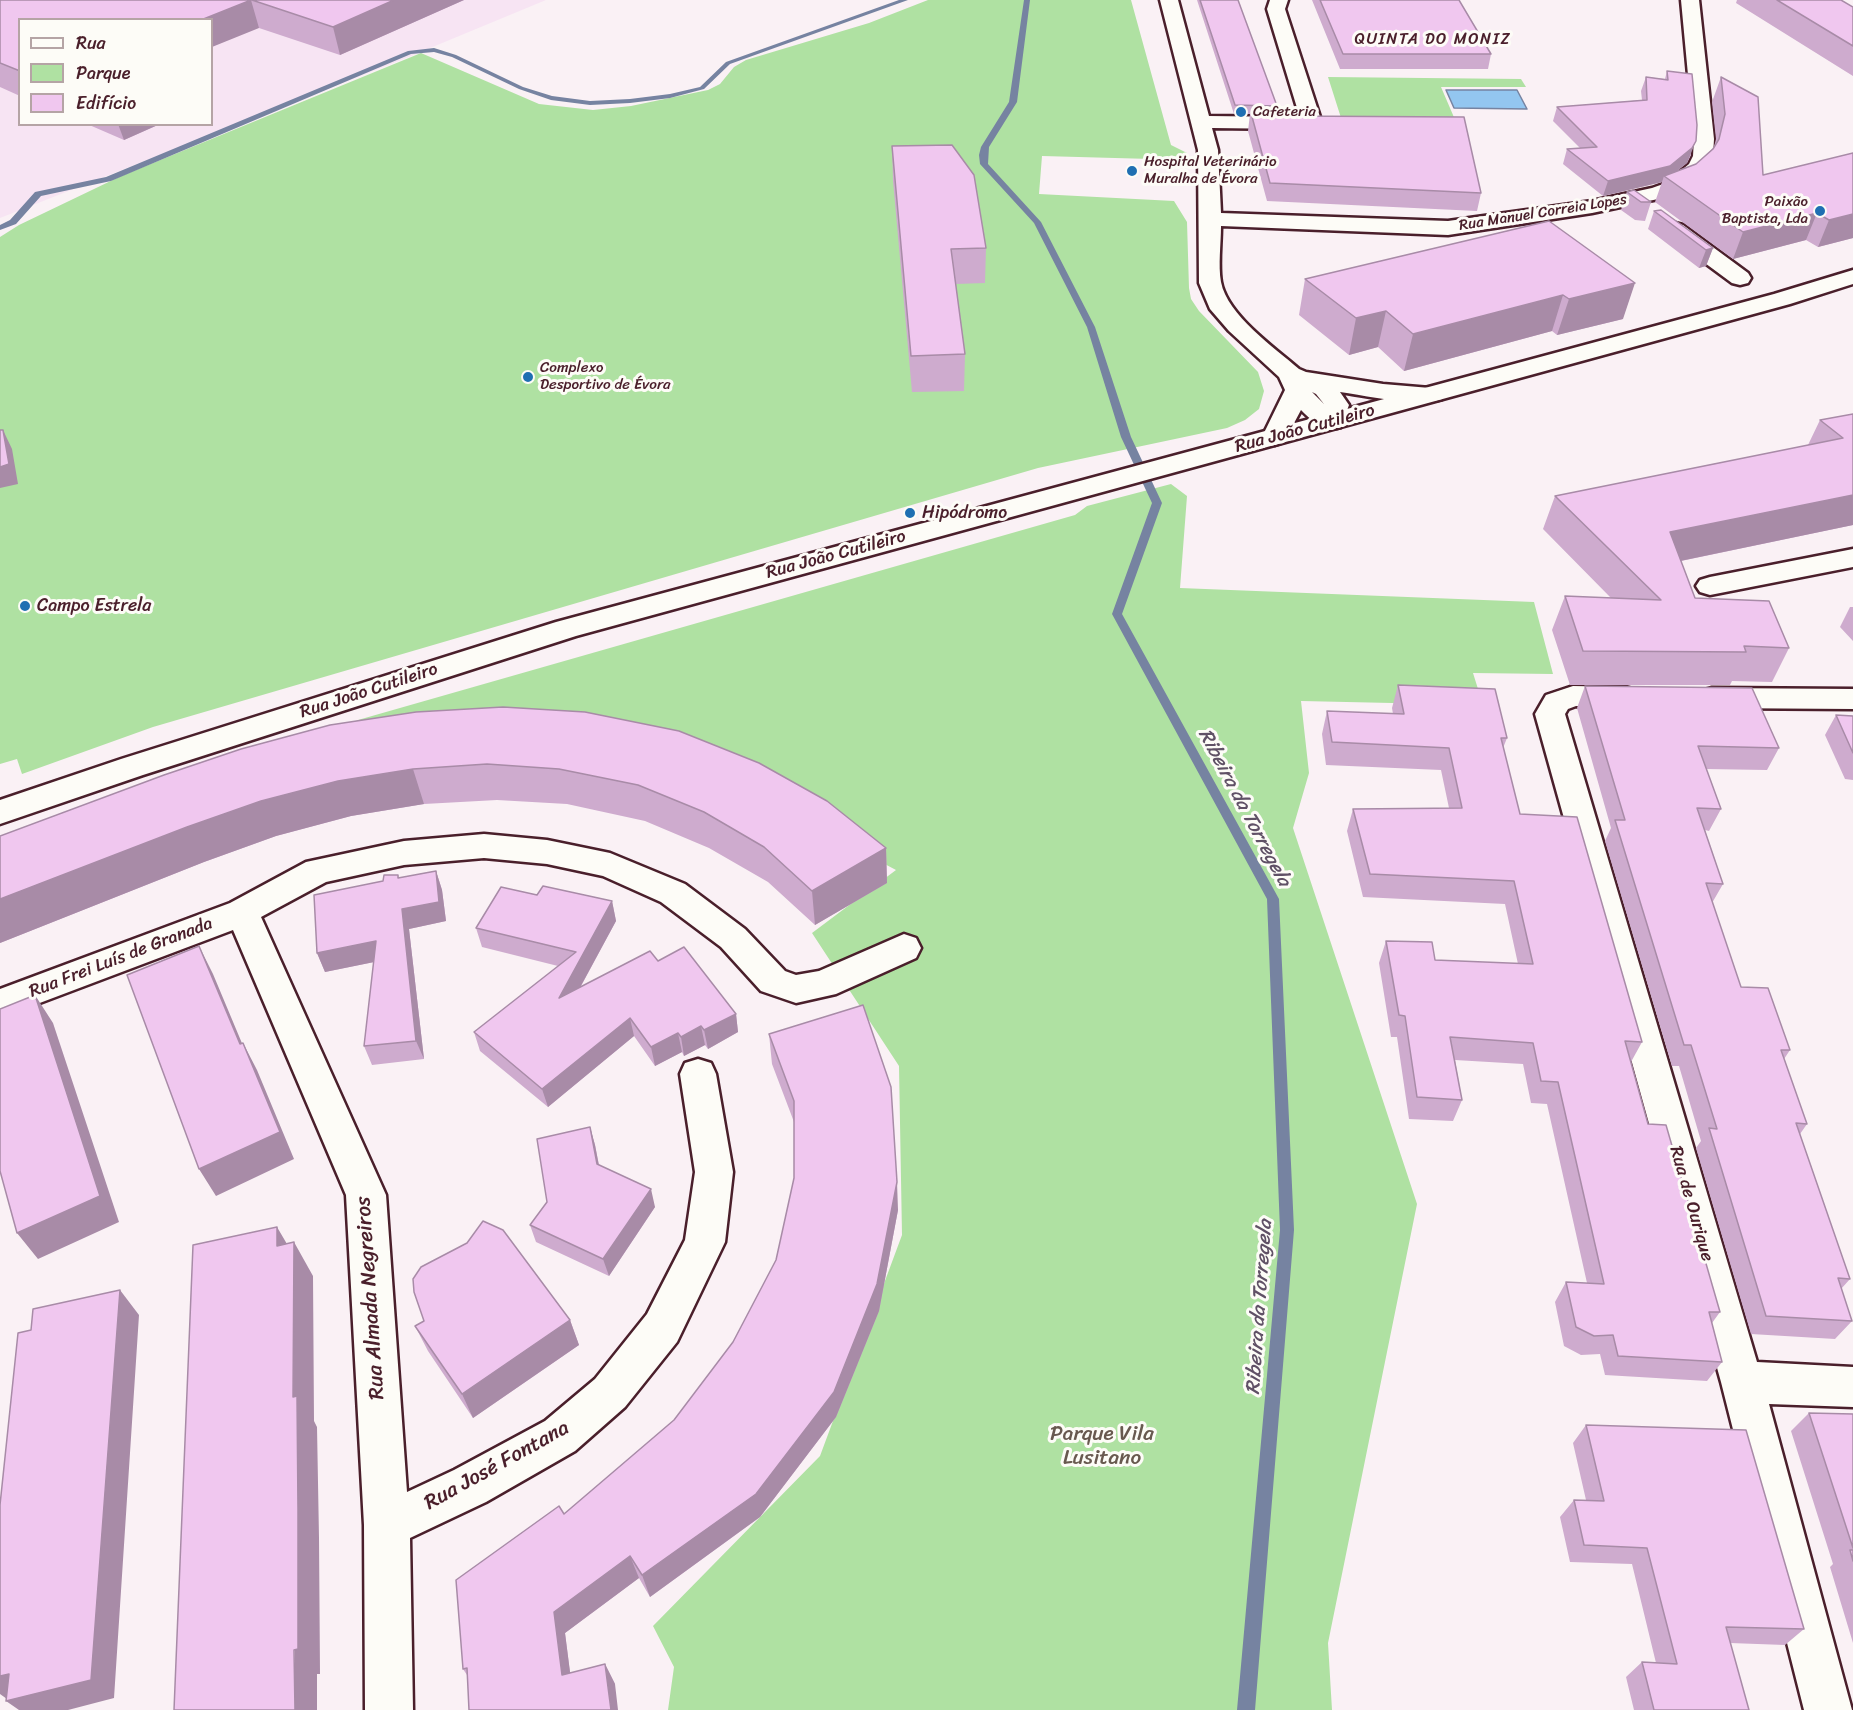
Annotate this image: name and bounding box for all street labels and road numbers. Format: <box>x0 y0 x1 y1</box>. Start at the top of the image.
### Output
street label: Rua Manuel Correia Lopes <box>1458 191 1628 235</box>
street label: Rua João Cutileiro <box>1233 400 1377 458</box>
street label: Rua João Cutileiro <box>764 526 908 584</box>
street label: Rua João Cutileiro <box>297 659 441 723</box>
street label: Rua Frei Luís de Granada <box>26 913 216 1003</box>
street label: Rua de Ourique <box>1664 1144 1718 1264</box>
street label: Rua Almada Negreiros <box>351 1196 391 1400</box>
street label: Rua José Fontana <box>420 1416 574 1516</box>

